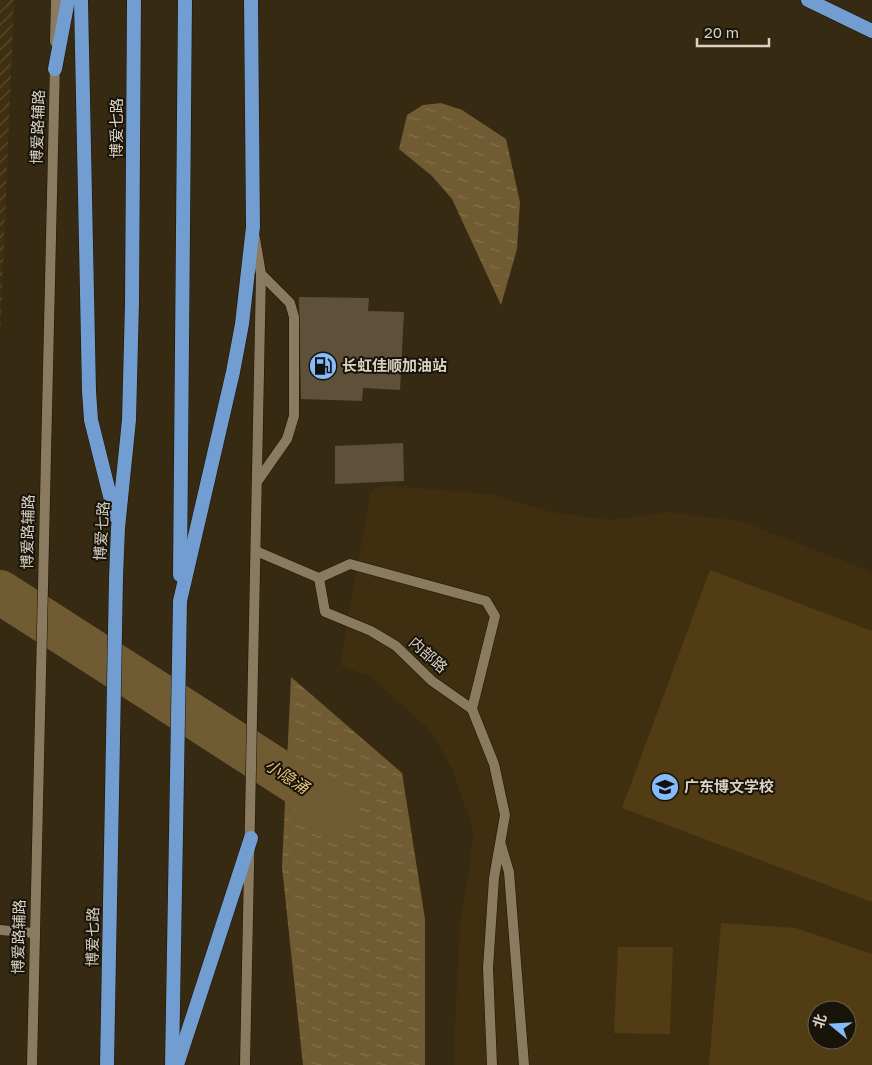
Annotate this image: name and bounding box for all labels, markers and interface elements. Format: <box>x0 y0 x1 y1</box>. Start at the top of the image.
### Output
scale bar <box>697 15 770 47</box>
text: 20 m <box>704 23 739 41</box>
street label: 博爱路辅路 <box>27 89 47 165</box>
street label: 博爱七路 <box>107 98 125 158</box>
fuel station icon: 长虹佳顺加油站 <box>308 351 338 381</box>
place label: 长虹佳顺加油站 <box>342 356 447 374</box>
street label: 博爱路辅路 <box>17 494 37 570</box>
street label: 博爱七路 <box>90 500 112 561</box>
street label: 内部路 <box>406 633 451 676</box>
water label: 小隐涌 <box>261 755 314 799</box>
school or university icon: 广东博文学校 <box>650 772 680 802</box>
place label: 广东博文学校 <box>684 777 774 795</box>
street label: 博爱路辅路 <box>8 899 28 975</box>
street label: 博爱七路 <box>82 907 102 967</box>
north arrow <box>807 1000 857 1050</box>
text: 北 <box>809 1012 829 1030</box>

